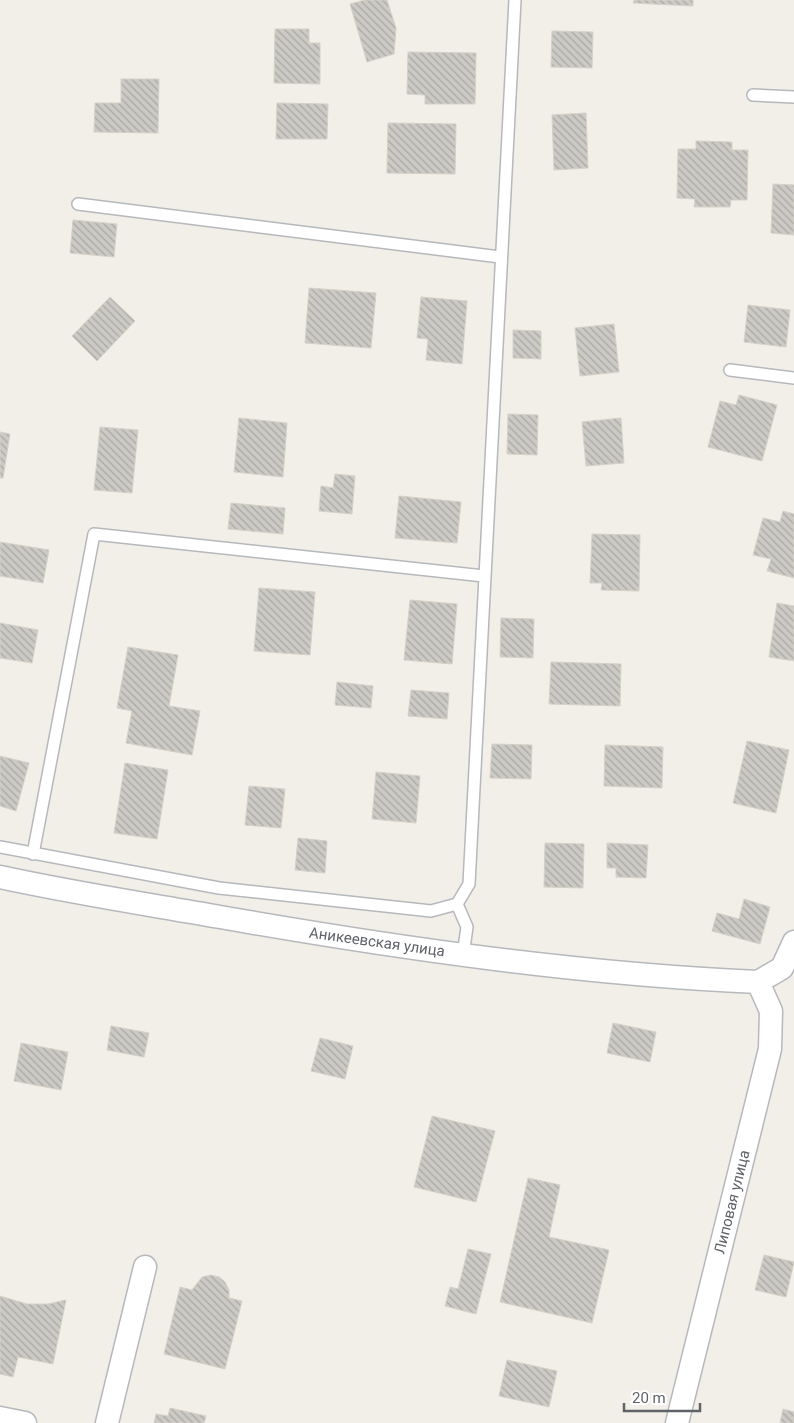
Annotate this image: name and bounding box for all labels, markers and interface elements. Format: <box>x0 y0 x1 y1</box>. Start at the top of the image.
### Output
street label: Аникеевская улица <box>308 924 446 960</box>
street label: Липовая улица <box>710 1148 754 1256</box>
scale bar <box>624 1380 700 1412</box>
text: 20 m <box>632 1389 666 1407</box>

